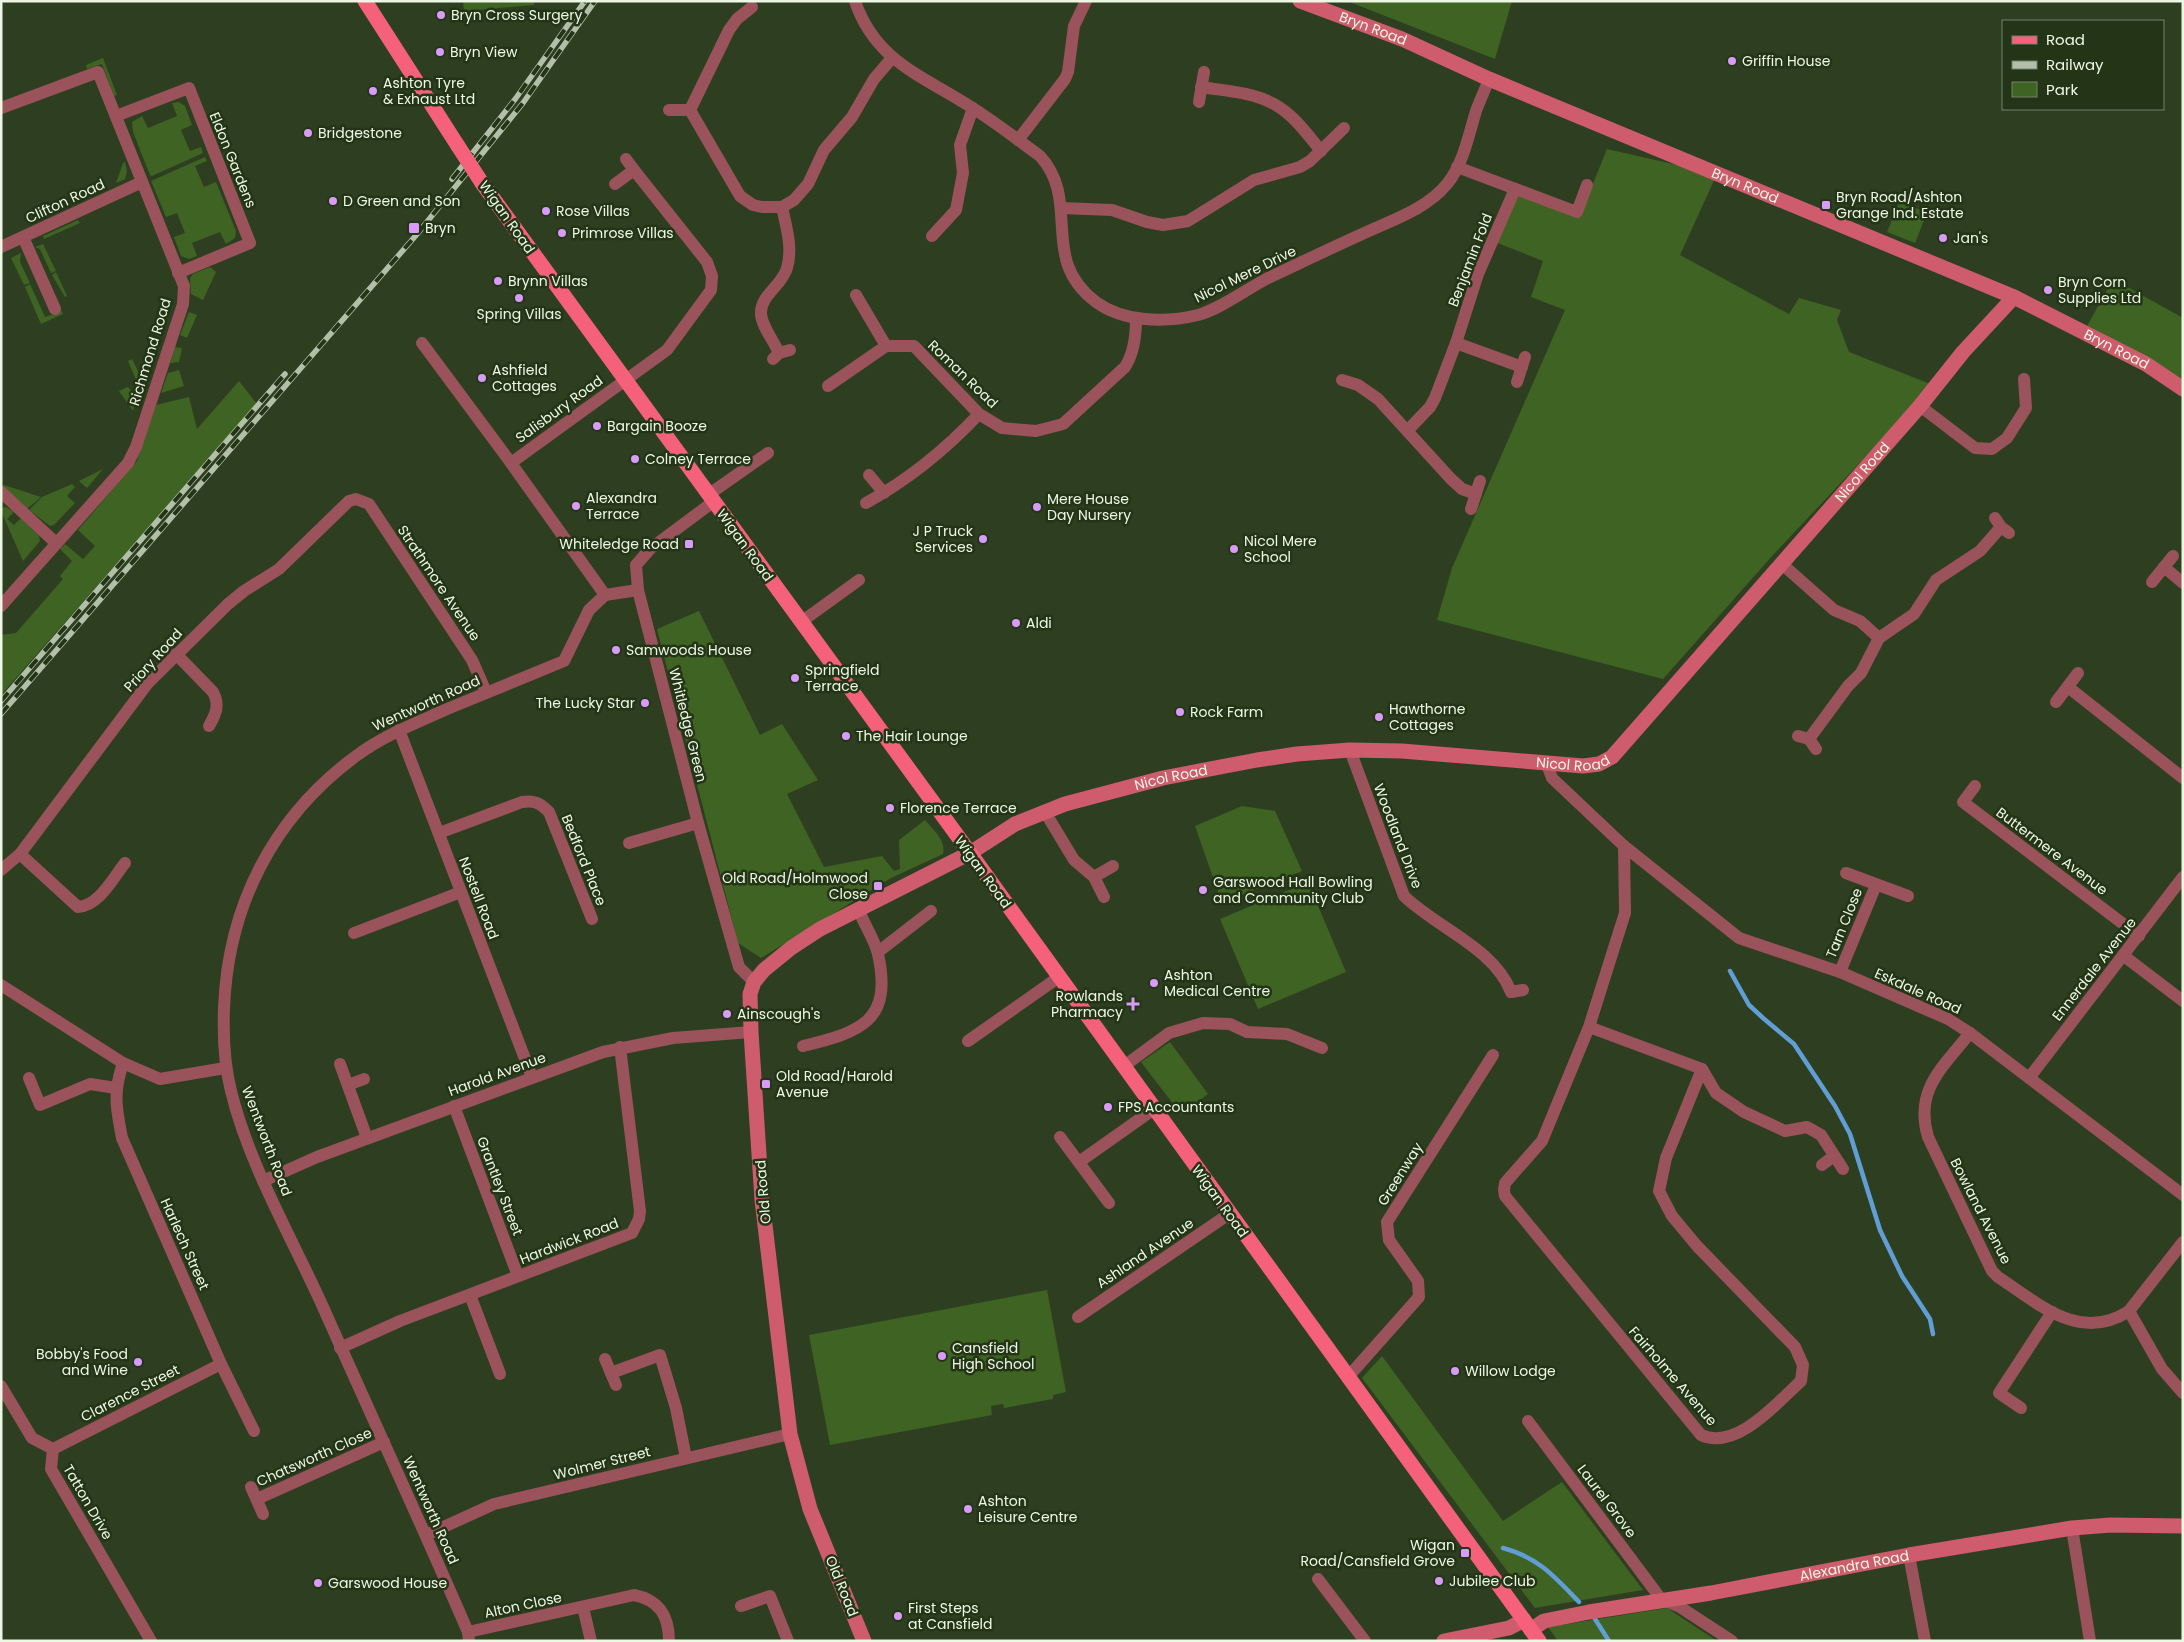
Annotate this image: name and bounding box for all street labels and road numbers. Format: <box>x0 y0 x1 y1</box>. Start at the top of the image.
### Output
street label: Bryn Road <box>1336 6 1410 50</box>
street label: Eldon Gardens <box>205 109 261 211</box>
street label: Bryn Road <box>1709 163 1782 208</box>
street label: Clifton Road <box>22 174 108 228</box>
street label: Wigan Road <box>474 176 540 258</box>
street label: Benjamin Fold <box>1443 210 1497 310</box>
street label: Nicol Mere Drive <box>1191 240 1300 307</box>
street label: Richmond Road <box>124 296 176 408</box>
street label: Bryn Road <box>2080 324 2153 374</box>
street label: Roman Road <box>924 335 1002 413</box>
street label: Salisbury Road <box>511 370 607 448</box>
street label: Nicol Road <box>1830 437 1894 507</box>
street label: Wigan Road <box>712 505 778 585</box>
street label: Strathmore Avenue <box>393 521 485 645</box>
street label: Priory Road <box>119 624 187 696</box>
street label: Whitledge Green <box>664 666 712 784</box>
street label: Wentworth Road <box>369 670 483 736</box>
street label: Nicol Road <box>1535 750 1614 776</box>
street label: Nicol Road <box>1132 760 1209 795</box>
street label: Woodland Drive <box>1369 781 1427 892</box>
street label: Buttermere Avenue <box>1992 802 2112 900</box>
street label: Bedford Place <box>557 811 612 909</box>
street label: Wigan Road <box>950 832 1016 912</box>
street label: Nostell Road <box>454 854 504 942</box>
street label: Tarn Close <box>1821 885 1867 961</box>
street label: Ennerdale Avenue <box>2047 913 2141 1025</box>
street label: Eskdale Road <box>1872 963 1964 1019</box>
street label: Harold Avenue <box>445 1047 549 1101</box>
street label: Wentworth Road <box>237 1083 297 1199</box>
street label: Grantley Street <box>472 1134 528 1238</box>
street label: Greenway <box>1373 1138 1427 1210</box>
street label: Bowland Avenue <box>1946 1154 2017 1268</box>
street label: Old Road <box>750 1159 776 1225</box>
street label: Wigan Road <box>1187 1161 1253 1241</box>
street label: Harlech Street <box>156 1195 214 1293</box>
street label: Hardwick Road <box>517 1213 621 1269</box>
street label: Ashland Avenue <box>1092 1213 1198 1293</box>
street label: Fairholme Avenue <box>1624 1322 1722 1430</box>
street label: Clarence Street <box>77 1359 183 1427</box>
street label: Chatsworth Close <box>253 1422 375 1491</box>
street label: Wolmer Street <box>551 1441 653 1485</box>
street label: Wentworth Road <box>398 1453 464 1567</box>
street label: Laurel Grove <box>1573 1460 1641 1542</box>
street label: Tatton Drive <box>58 1461 118 1544</box>
street label: Alexandra Road <box>1798 1545 1911 1586</box>
street label: Old Road <box>821 1553 863 1619</box>
street label: Alton Close <box>482 1587 564 1623</box>

